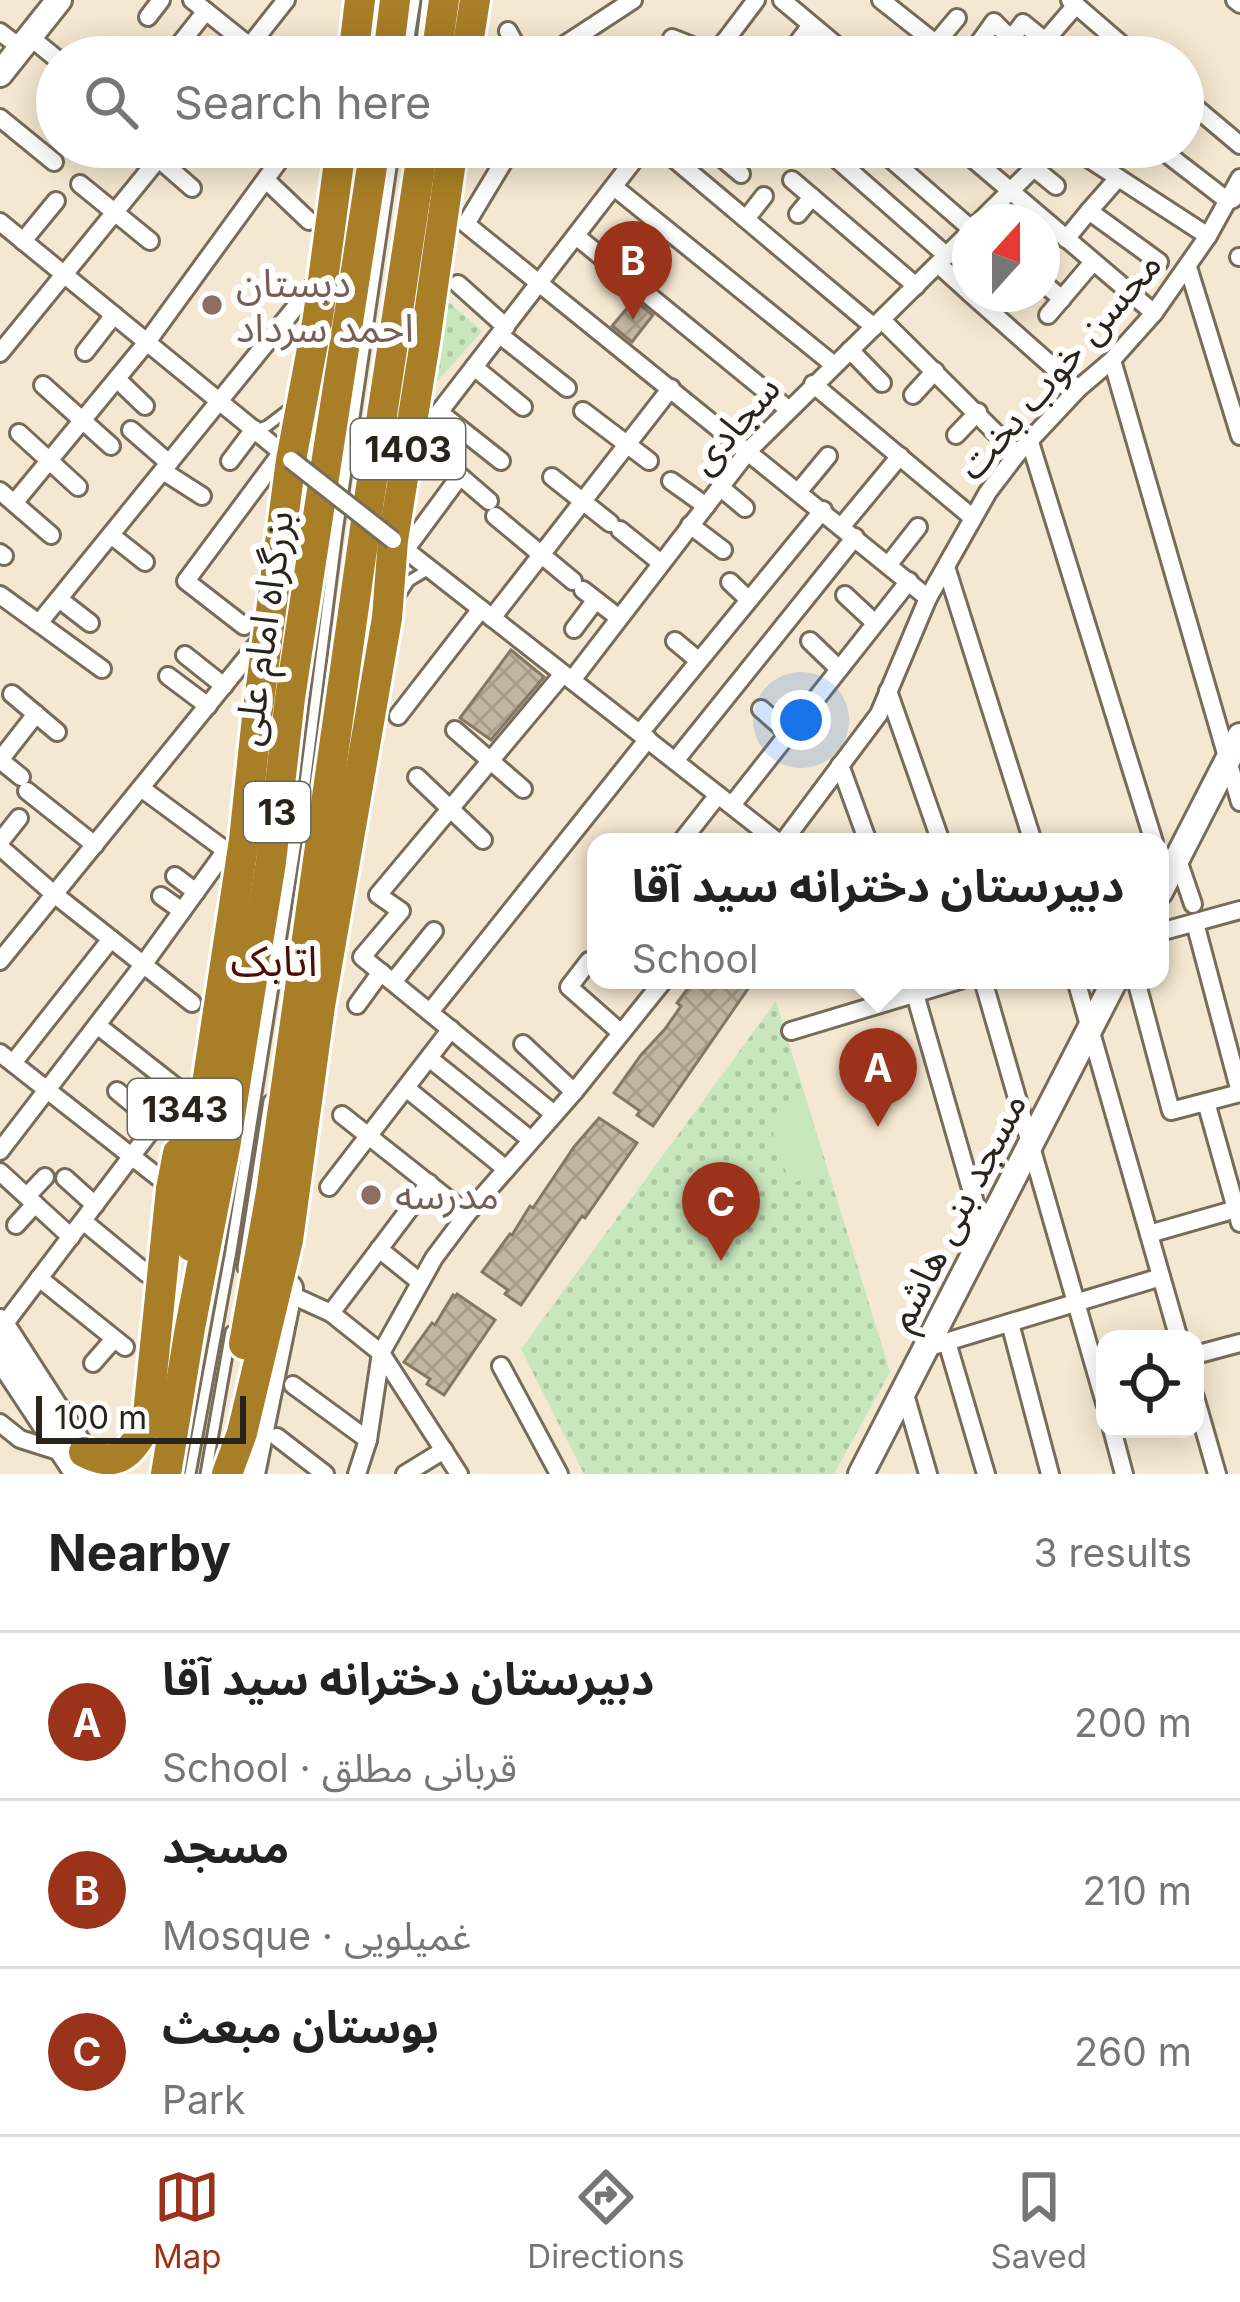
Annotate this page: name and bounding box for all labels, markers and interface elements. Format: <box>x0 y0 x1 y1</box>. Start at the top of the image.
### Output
search box <box>36 36 1204 168</box>
icon: search <box>78 69 144 135</box>
text: Search here <box>174 75 431 130</box>
north arrow <box>952 204 1060 312</box>
pin: B <box>594 221 672 320</box>
street label: محسن خوب بخت <box>947 241 1170 488</box>
place label: دبستان احمد سرداد <box>236 259 414 351</box>
marker: دبستان احمد سرداد <box>199 292 225 318</box>
street label: سجادی <box>678 365 789 482</box>
road number: 1403 <box>351 419 465 479</box>
street label: بزرگراه امام علی <box>223 508 309 749</box>
your location <box>771 690 831 750</box>
road number: 13 <box>244 782 310 842</box>
popup <box>587 833 1169 989</box>
text: دبیرستان دخترانه سید آقا <box>632 858 1124 913</box>
district label: اتابک <box>230 935 318 986</box>
text: School <box>632 935 758 982</box>
pin: A <box>839 1028 917 1127</box>
road number: 1343 <box>128 1079 242 1139</box>
street label: مسجد بنی هاشم <box>876 1084 1042 1340</box>
pin: C <box>682 1162 760 1261</box>
place label: مدرسه <box>395 1171 499 1218</box>
marker: مدرسه <box>358 1182 384 1208</box>
map controls <box>1096 1330 1204 1438</box>
button: locate <box>1096 1330 1204 1438</box>
scale bar <box>36 1390 246 1443</box>
text: 100 m <box>54 1397 147 1437</box>
text: Nearby <box>48 1522 231 1583</box>
text: 3 results <box>1034 1529 1192 1576</box>
text: دبیرستان دخترانه سید آقا <box>162 1651 654 1706</box>
text: A <box>72 1699 102 1746</box>
text: 200 m <box>1074 1699 1192 1746</box>
text: School · قربانی مطلق <box>162 1744 517 1791</box>
text: مسجد <box>162 1819 289 1874</box>
text: B <box>74 1867 100 1914</box>
text: 210 m <box>1083 1867 1192 1914</box>
text: Mosque · غمیلویی <box>162 1912 471 1959</box>
text: بوستان مبعث <box>162 1999 439 2054</box>
text: C <box>73 2028 101 2075</box>
text: 260 m <box>1074 2028 1192 2075</box>
text: Park <box>162 2076 246 2123</box>
tab: Map <box>153 2164 221 2276</box>
tab: Directions <box>527 2164 685 2276</box>
tab: Saved <box>990 2164 1087 2276</box>

